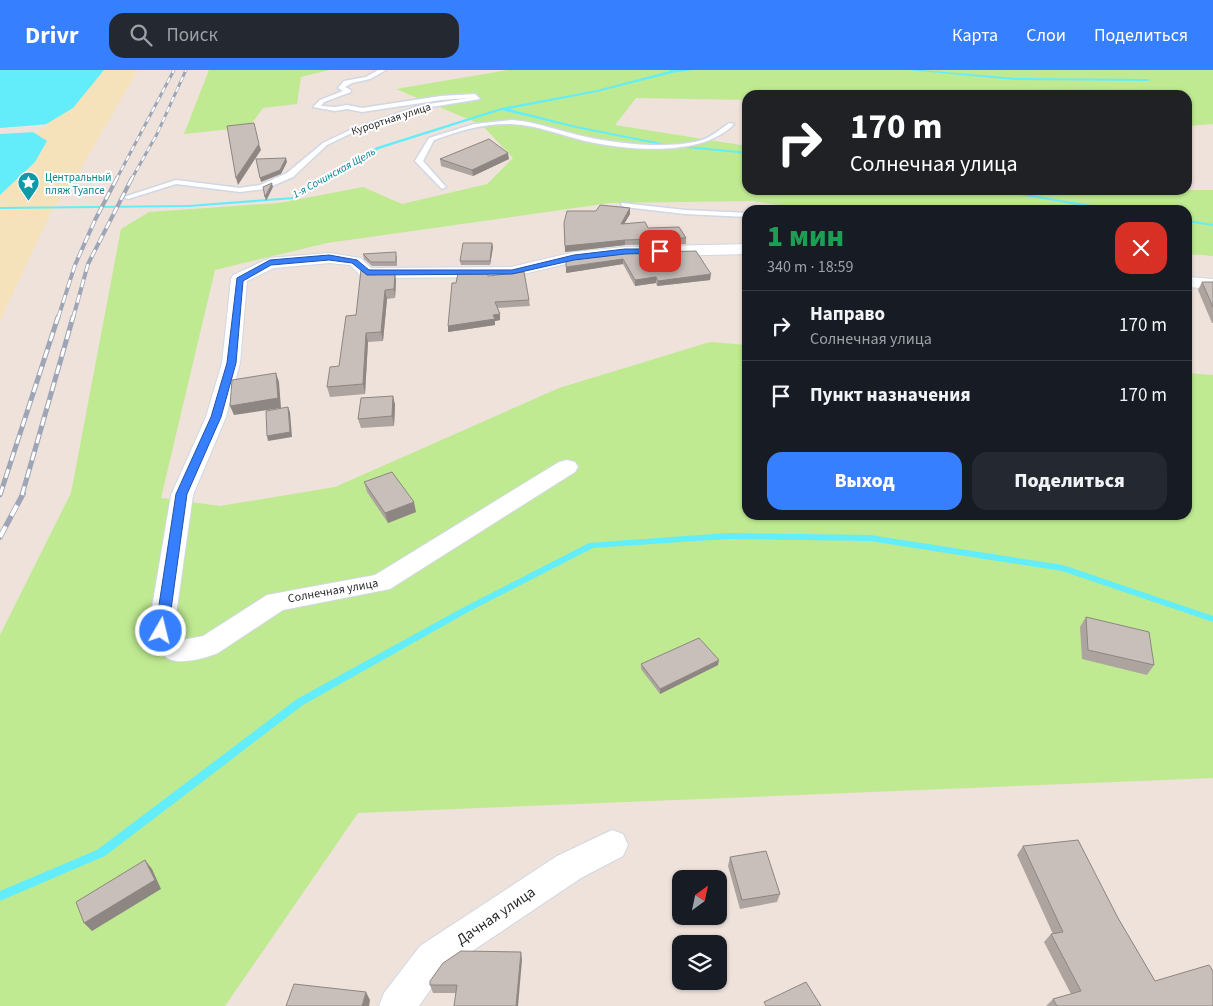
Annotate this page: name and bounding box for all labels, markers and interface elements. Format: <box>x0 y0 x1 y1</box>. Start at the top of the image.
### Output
search box <box>109 13 459 58</box>
text: Drivr <box>25 18 79 53</box>
icon: search <box>127 21 155 49</box>
text: Поиск <box>167 22 218 49</box>
text: Карта <box>952 23 998 48</box>
text: Слои <box>1026 23 1066 48</box>
text: Поделиться <box>1094 23 1188 48</box>
street label: Курортная улица <box>349 99 433 139</box>
text: 170 m <box>850 102 942 152</box>
icon: right <box>767 110 832 175</box>
water label: 1-я Сочинская Щель <box>290 144 378 202</box>
text: Солнечная улица <box>850 148 1018 180</box>
place label: Центральный пляж Туапсе <box>45 170 111 198</box>
place icon: Центральный пляж Туапсе <box>17 171 41 202</box>
text: 1 мин <box>767 215 844 258</box>
button: close <box>1115 222 1167 274</box>
pin <box>639 230 681 272</box>
icon: arrive <box>646 237 674 265</box>
text: 340 m · 18:59 <box>767 256 854 278</box>
text: Направо <box>810 301 885 328</box>
icon: right <box>767 312 795 340</box>
text: 170 m <box>1119 312 1167 339</box>
text: Солнечная улица <box>810 328 932 350</box>
icon: arrive <box>767 382 795 410</box>
text: Пункт назначения <box>810 382 971 409</box>
text: 170 m <box>1119 382 1167 409</box>
button: Выход <box>767 452 962 510</box>
button: Поделиться <box>972 452 1167 510</box>
street label: Солнечная улица <box>287 575 379 607</box>
position arrow <box>134 604 186 656</box>
north arrow <box>672 870 728 925</box>
map controls <box>672 870 727 990</box>
street label: Дачная улица <box>452 882 540 950</box>
button: layers <box>672 935 727 990</box>

